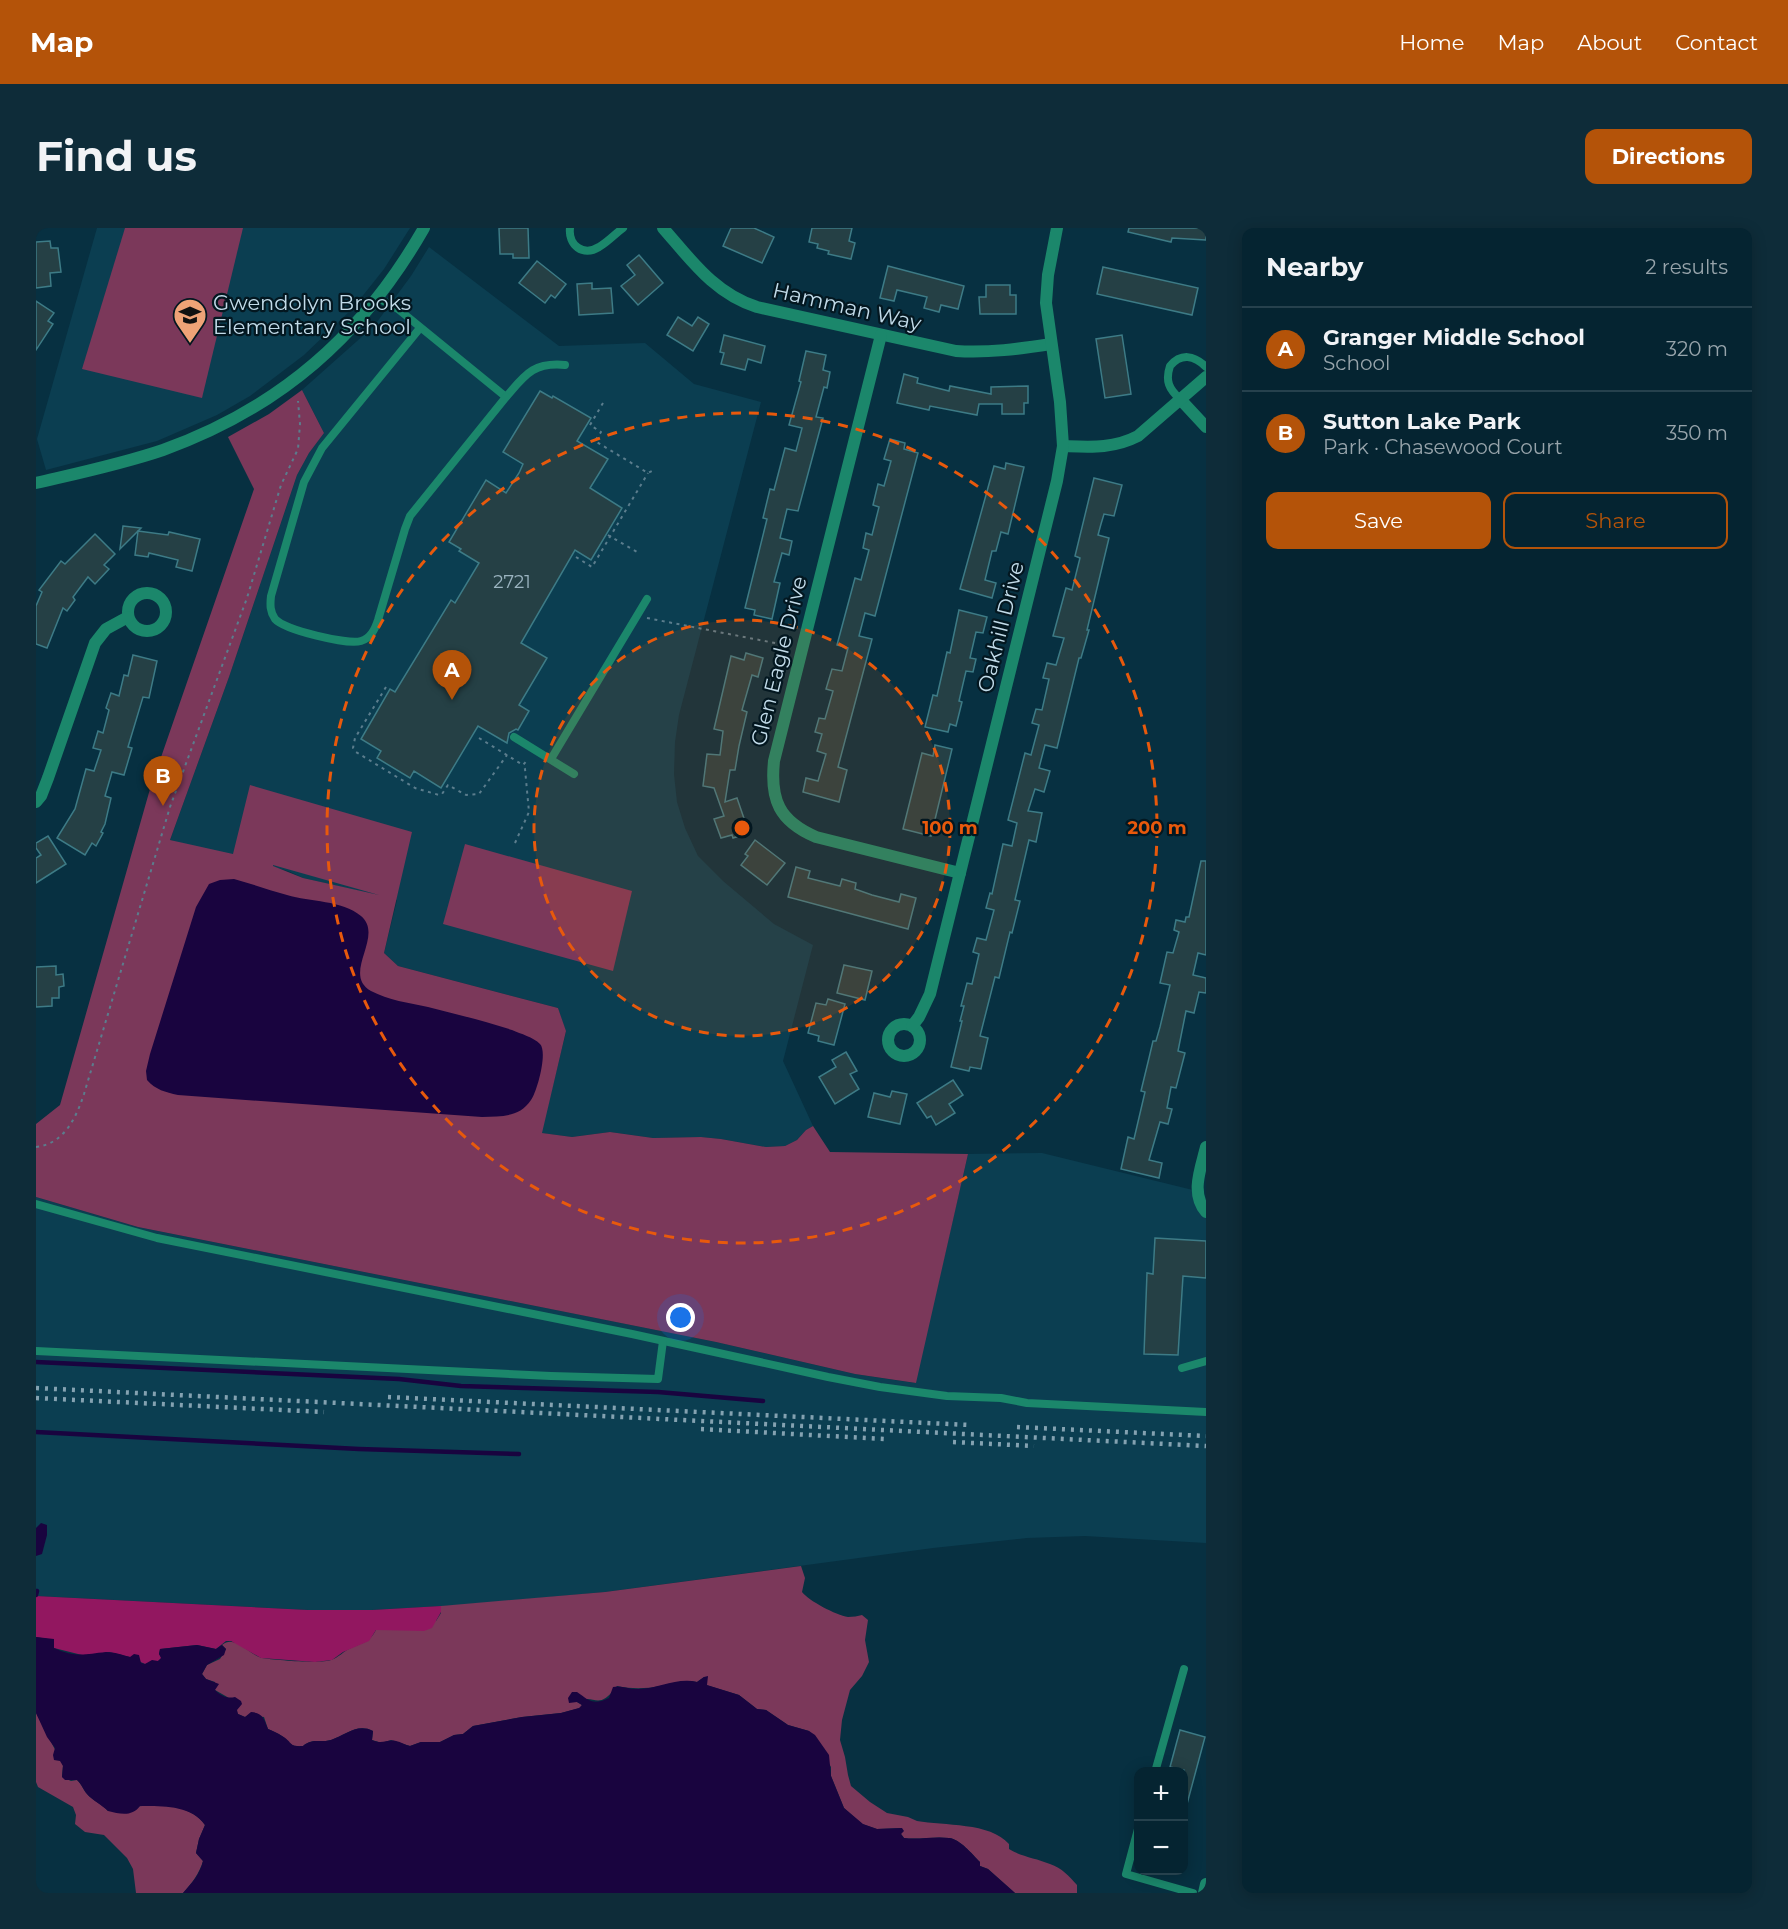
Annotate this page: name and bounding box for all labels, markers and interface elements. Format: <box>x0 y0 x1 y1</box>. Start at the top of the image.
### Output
text: Map <box>30 25 93 59</box>
text: Home <box>1399 30 1464 55</box>
text: Map <box>1497 30 1544 55</box>
text: About <box>1577 30 1642 55</box>
text: Contact <box>1675 30 1758 55</box>
button: Directions <box>1585 129 1752 184</box>
text: Find us <box>36 130 197 182</box>
text: Nearby <box>1266 251 1363 283</box>
text: 2 results <box>1645 255 1728 279</box>
street label: Hamman Way <box>770 277 924 336</box>
place label: Gwendolyn Brooks Elementary School <box>213 290 411 339</box>
school or university icon: Gwendolyn Brooks Elementary School <box>172 297 208 344</box>
text: Granger Middle School <box>1323 324 1585 351</box>
text: A <box>1278 337 1293 361</box>
text: 320 m <box>1666 337 1728 361</box>
text: School <box>1323 351 1390 375</box>
text: Sutton Lake Park <box>1323 408 1521 435</box>
text: B <box>1278 421 1293 445</box>
text: 350 m <box>1666 421 1728 445</box>
text: Park · Chasewood Court <box>1323 435 1563 459</box>
button: Save <box>1266 492 1491 549</box>
button: Share <box>1503 492 1728 549</box>
street label: Oakhill Drive <box>972 559 1029 695</box>
house number: 2721 <box>493 571 531 593</box>
street label: Glen Eagle Drive <box>745 574 812 748</box>
pin: A <box>432 650 472 700</box>
pin: B <box>144 756 182 806</box>
text: 100 m <box>922 817 978 839</box>
text: 200 m <box>1127 817 1187 839</box>
centre of rings <box>732 818 752 838</box>
your location <box>666 1303 695 1332</box>
map controls <box>1134 1767 1188 1875</box>
button: + <box>1134 1767 1188 1821</box>
button: − <box>1134 1821 1188 1875</box>

